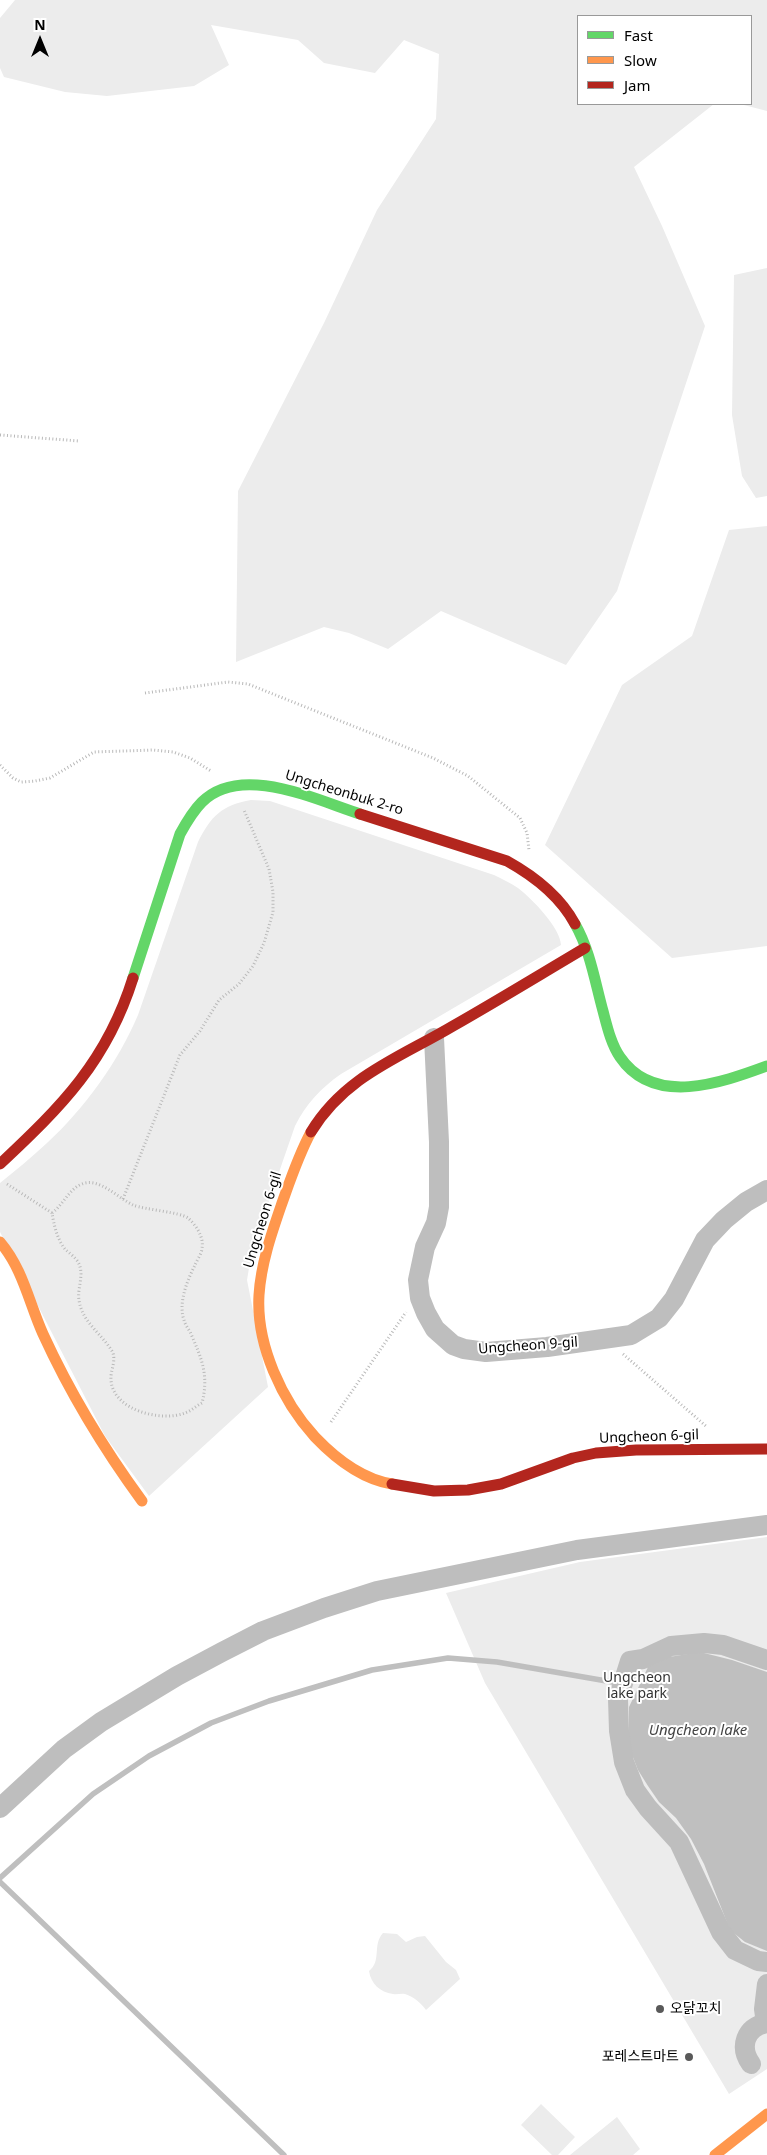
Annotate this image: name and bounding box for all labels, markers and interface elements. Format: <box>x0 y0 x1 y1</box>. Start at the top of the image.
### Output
north arrow <box>15 15 65 65</box>
text: N <box>34 15 46 34</box>
legend <box>577 15 752 105</box>
text: Fast <box>624 25 653 45</box>
text: Slow <box>624 50 657 70</box>
text: Jam <box>624 75 651 95</box>
street label: Ungcheonbuk 2-ro <box>283 767 405 819</box>
street label: Ungcheon 6-gil <box>240 1170 286 1270</box>
street label: Ungcheon 9-gil <box>478 1334 578 1358</box>
street label: Ungcheon 6-gil <box>599 1427 699 1447</box>
park label: Ungcheon lake park <box>603 1670 671 1702</box>
water label: Ungcheon lake <box>649 1722 747 1740</box>
place label: 오닭꼬치 <box>670 2001 722 2017</box>
marker: 오닭꼬치 <box>654 2003 666 2015</box>
place label: 포레스트마트 <box>602 2049 679 2065</box>
marker: 포레스트마트 <box>683 2051 695 2063</box>

